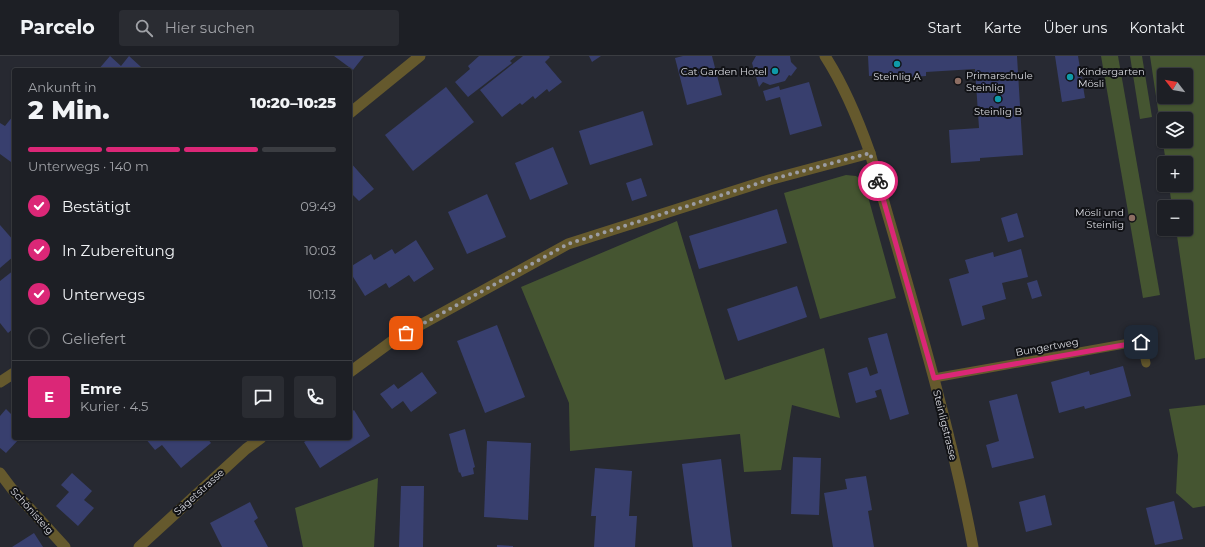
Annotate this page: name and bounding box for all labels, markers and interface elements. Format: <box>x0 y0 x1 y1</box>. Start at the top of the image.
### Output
search box <box>119 10 399 46</box>
text: Parcelo <box>20 16 95 39</box>
icon: search <box>133 17 155 39</box>
text: Hier suchen <box>165 18 255 37</box>
text: Start <box>928 19 962 37</box>
text: Karte <box>984 19 1021 37</box>
text: Über uns <box>1043 19 1107 37</box>
text: Kontakt <box>1129 19 1185 37</box>
marker: Steinlig A <box>892 59 902 69</box>
place label: Cat Garden Hotel <box>681 65 767 78</box>
place label: Kindergarten Mösli <box>1078 65 1145 90</box>
marker: Cat Garden Hotel <box>770 66 780 76</box>
north arrow <box>1157 68 1193 104</box>
map controls <box>1157 68 1193 236</box>
place label: Primarschule Steinlig <box>966 69 1033 94</box>
place label: Steinlig A <box>873 70 922 83</box>
marker: Kindergarten Mösli <box>1065 72 1075 82</box>
marker: Primarschule Steinlig <box>953 76 963 86</box>
text: Ankunft in <box>28 79 97 95</box>
text: 10:20–10:25 <box>250 93 336 112</box>
text: 2 Min. <box>28 94 110 126</box>
marker: Steinlig B <box>993 94 1003 104</box>
place label: Steinlig B <box>974 105 1022 118</box>
button: layers <box>1157 112 1193 148</box>
button: + <box>1157 156 1193 192</box>
text: Unterwegs · 140 m <box>28 158 149 174</box>
courier <box>858 161 898 201</box>
icon: bike <box>867 170 889 192</box>
icon: check <box>28 195 50 217</box>
text: Bestätigt <box>62 197 131 216</box>
text: 09:49 <box>300 198 336 214</box>
button: − <box>1157 200 1193 236</box>
place label: Mösli und Steinlig <box>1075 206 1124 231</box>
marker: Mösli und Steinlig <box>1127 213 1137 223</box>
icon: check <box>28 239 50 261</box>
text: In Zubereitung <box>62 241 175 260</box>
text: 10:03 <box>304 242 336 258</box>
icon: check <box>28 283 50 305</box>
text: Unterwegs <box>62 285 145 304</box>
text: 10:13 <box>308 286 336 302</box>
pin <box>389 316 423 350</box>
icon: bag <box>395 322 417 344</box>
pin <box>1124 325 1158 359</box>
text: Geliefert <box>62 329 126 348</box>
icon: home <box>1130 331 1152 353</box>
street label: Bungertweg <box>1015 335 1079 359</box>
button: chat <box>242 376 284 418</box>
button: phone <box>294 376 336 418</box>
text: Emre <box>80 379 122 398</box>
text: E <box>44 387 54 406</box>
street label: Steinligstrasse <box>930 388 960 462</box>
text: Kurier · 4.5 <box>80 398 148 414</box>
street label: Sägetstrasse <box>171 466 227 518</box>
street label: Schönisteig <box>8 485 56 537</box>

